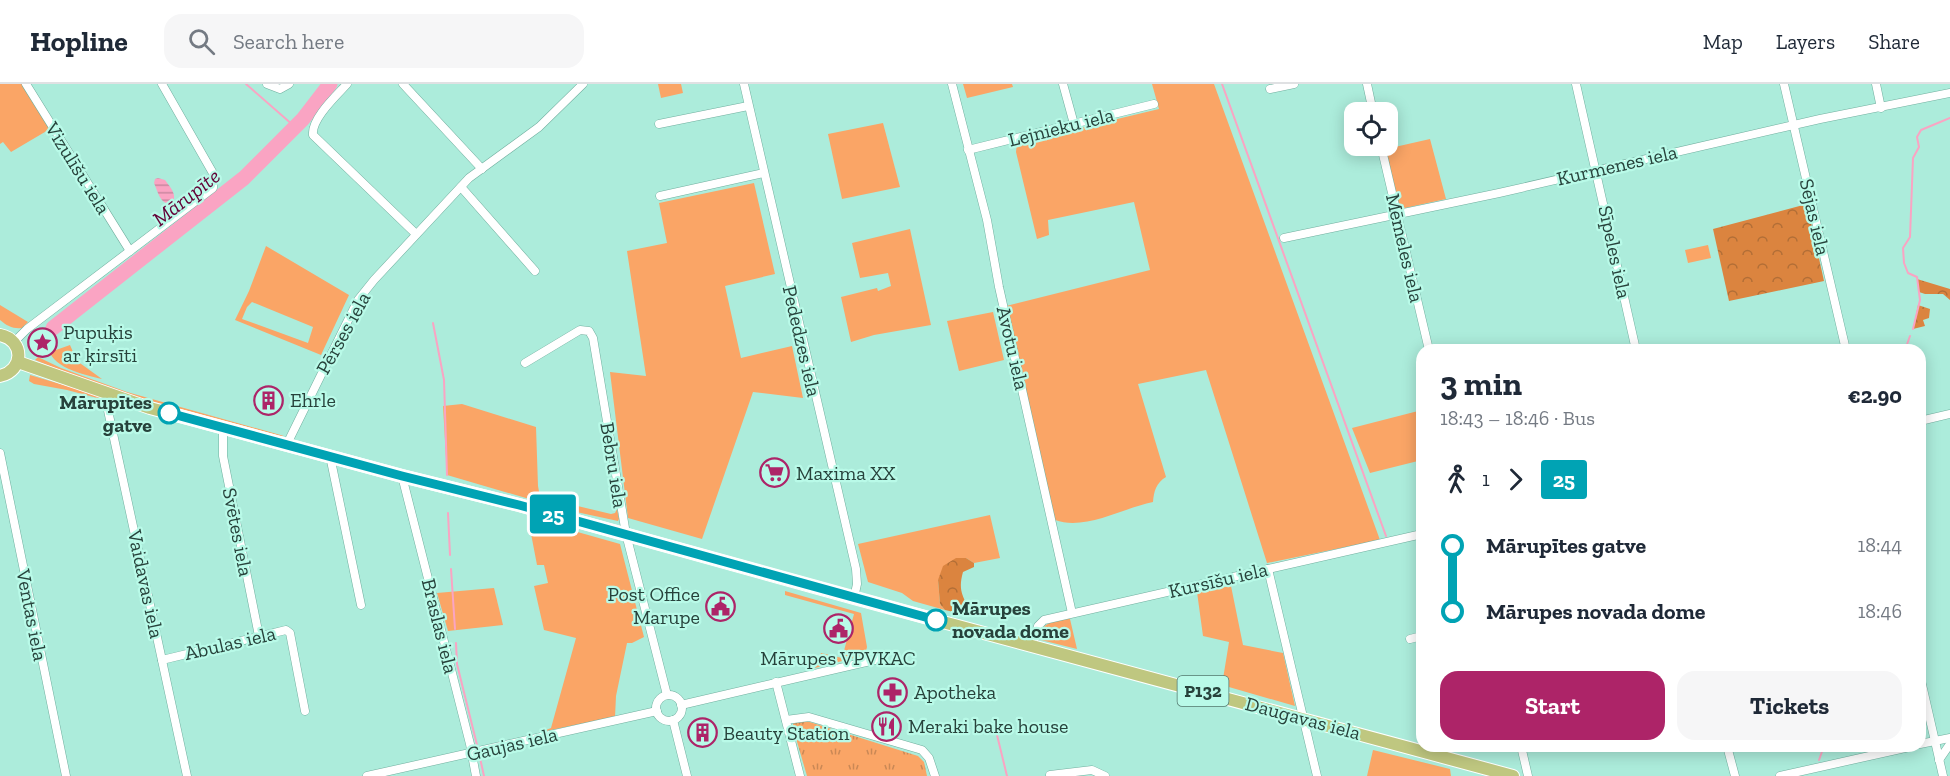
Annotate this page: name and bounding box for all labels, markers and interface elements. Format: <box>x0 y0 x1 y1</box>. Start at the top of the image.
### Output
search box <box>164 14 584 68</box>
text: Hopline <box>30 25 128 58</box>
icon: search <box>185 25 218 58</box>
text: Search here <box>233 28 344 55</box>
text: Map <box>1703 29 1743 54</box>
text: Layers <box>1776 29 1835 54</box>
text: Share <box>1868 29 1920 54</box>
street label: Lejnieku iela <box>1006 102 1117 152</box>
map controls <box>1344 102 1398 156</box>
button: locate <box>1344 102 1398 156</box>
street label: Vizulīšu iela <box>40 117 116 219</box>
street label: Kurmenes iela <box>1554 139 1680 191</box>
water label: Mārupīte <box>147 163 225 231</box>
street label: Sējas iela <box>1795 176 1836 258</box>
street label: Mēmeles iela <box>1381 191 1429 305</box>
street label: Sīpeles iela <box>1593 203 1637 301</box>
street label: Pededzes iela <box>778 283 827 399</box>
street label: Pērses iela <box>311 287 376 378</box>
street label: Avotu iela <box>992 304 1034 393</box>
place label: Pupuķis ar ķirsīti <box>63 320 137 367</box>
place icon: Pupuķis ar ķirsīti <box>26 327 58 359</box>
text: 3 min <box>1440 364 1522 403</box>
text: €2.90 <box>1848 382 1902 409</box>
building icon: Ehrle <box>253 384 285 416</box>
place label: Ehrle <box>290 388 336 412</box>
place label: Mārupītes gatve <box>59 390 152 437</box>
marker: Mārupītes gatve <box>158 402 180 424</box>
text: 18:43 – 18:46 · Bus <box>1440 406 1595 430</box>
street label: Bebru iela <box>595 420 633 510</box>
supermarket icon: Maxima XX <box>759 457 791 489</box>
place label: Maxima XX <box>796 461 896 485</box>
icon: walk <box>1440 463 1473 496</box>
icon: forward <box>1499 463 1532 496</box>
text: 1 <box>1482 467 1490 491</box>
text: 25 <box>1553 467 1575 492</box>
street label: Svētes iela <box>218 486 258 579</box>
line badge: 25 <box>526 494 580 534</box>
text: 25 <box>542 502 564 527</box>
street label: Vaidavas iela <box>123 527 169 641</box>
text: Mārupītes gatve <box>1486 532 1646 559</box>
text: 18:44 <box>1858 533 1902 557</box>
street label: Kursīšu iela <box>1166 557 1270 603</box>
street label: Ventas iela <box>11 566 53 663</box>
street label: Braslas iela <box>417 576 463 676</box>
place label: Post Office Marupe <box>607 582 700 629</box>
public building icon: Post Office Marupe <box>705 590 737 622</box>
place label: Mārupes novada dome <box>952 596 1069 643</box>
text: Mārupes novada dome <box>1486 598 1705 625</box>
text: 18:46 <box>1858 599 1902 623</box>
marker: Mārupes novada dome <box>925 609 947 631</box>
public building icon: Mārupes VPVKAC <box>822 612 854 644</box>
street label: Abulas iela <box>182 621 278 665</box>
place label: Mārupes VPVKAC <box>760 646 916 670</box>
button: Start <box>1440 671 1665 740</box>
button: Tickets <box>1677 671 1902 740</box>
pharmacy icon: Apotheka <box>877 676 909 708</box>
road number: P132 <box>1178 676 1228 706</box>
place label: Apotheka <box>914 680 997 704</box>
street label: Daugavas iela <box>1243 691 1364 745</box>
restaurant icon: Meraki bake house <box>871 710 903 742</box>
place label: Meraki bake house <box>908 714 1068 738</box>
building icon: Beauty Station <box>686 717 718 749</box>
place label: Beauty Station <box>723 721 850 745</box>
street label: Gaujas iela <box>464 722 560 766</box>

